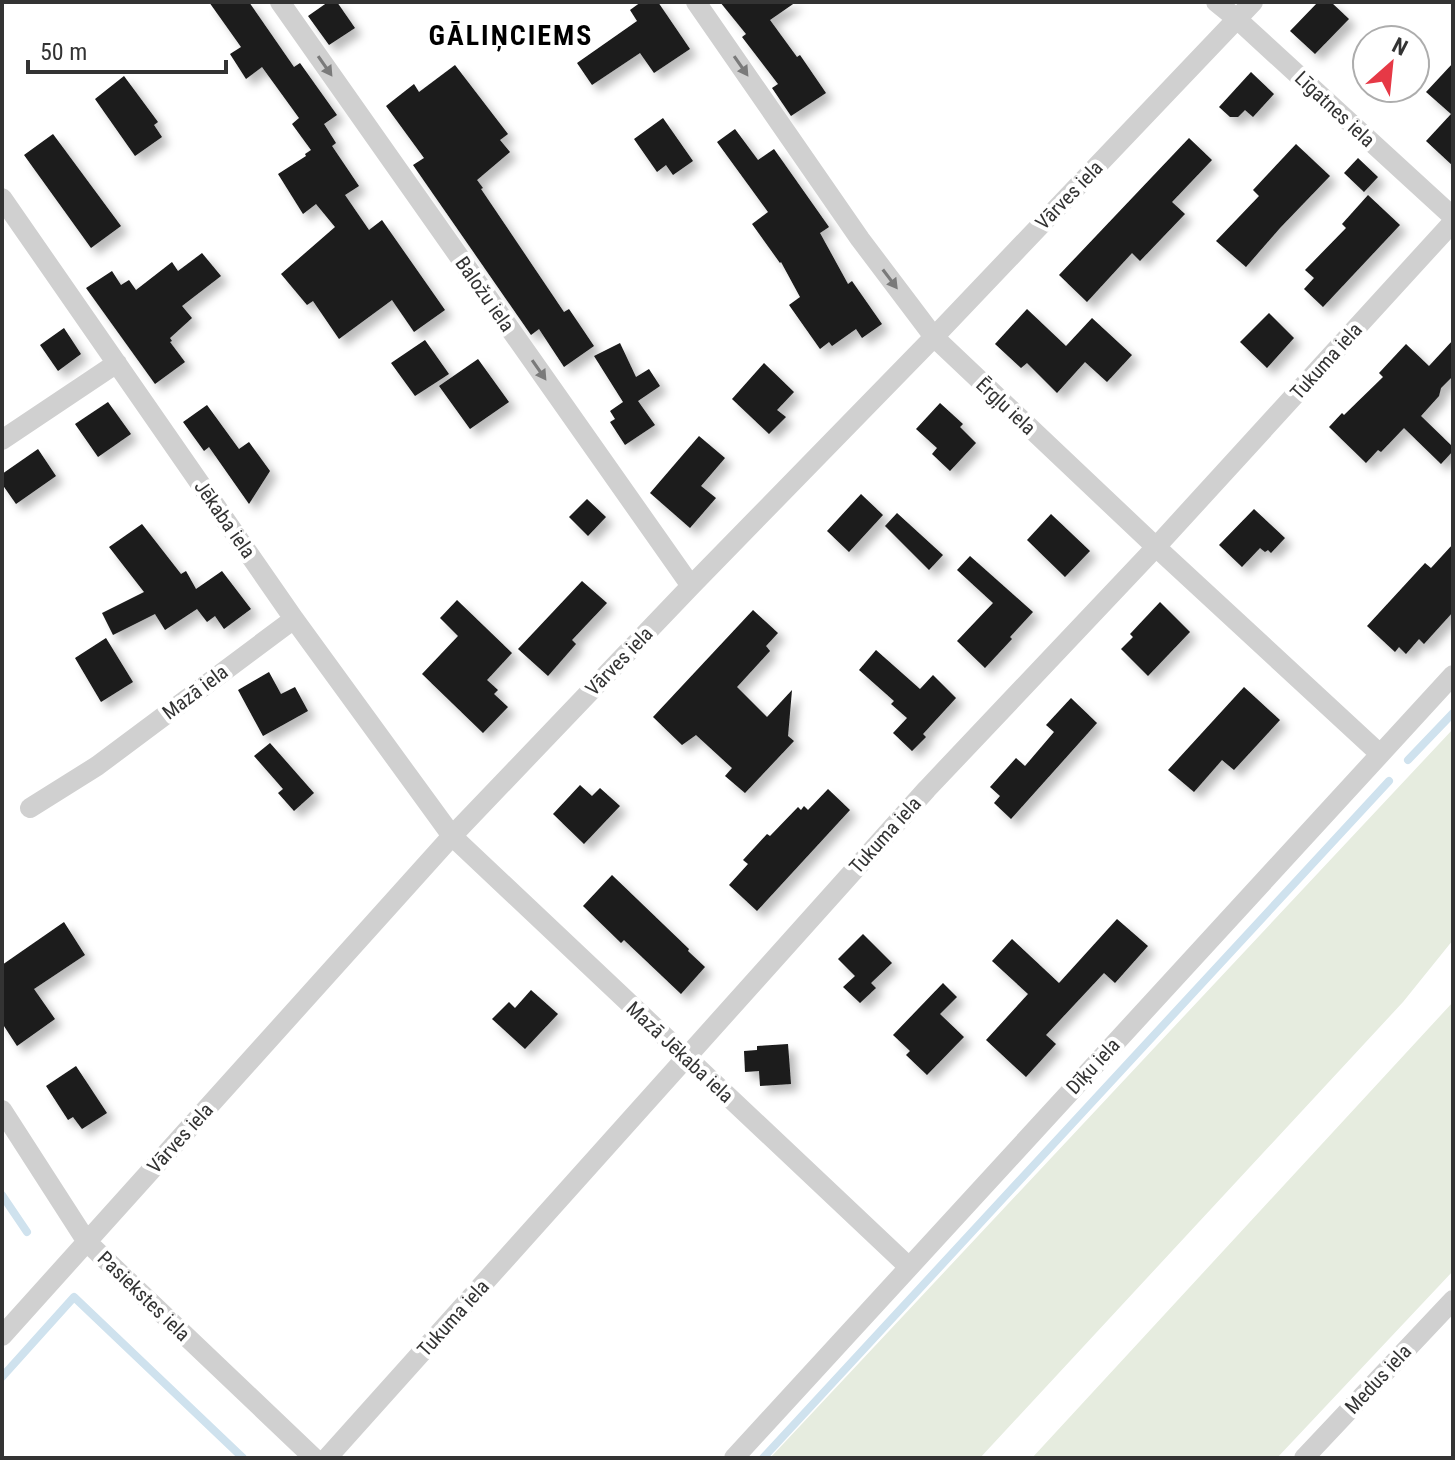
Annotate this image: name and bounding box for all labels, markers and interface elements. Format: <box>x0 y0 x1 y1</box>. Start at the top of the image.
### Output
district label: GĀLIŅCIEMS <box>429 19 593 52</box>
scale bar <box>28 24 226 74</box>
north arrow <box>1351 24 1431 104</box>
text: N <box>1388 32 1412 61</box>
text: 50 m <box>40 38 87 66</box>
one-way arrow <box>317 55 332 76</box>
one-way arrow <box>733 55 748 76</box>
street label: Līgatnes iela <box>1290 66 1380 152</box>
street label: Vārves iela <box>1030 156 1108 234</box>
street label: Baložu iela <box>450 252 520 336</box>
one-way arrow <box>882 269 898 289</box>
street label: Tukuma iela <box>1285 318 1367 404</box>
one-way arrow <box>531 360 546 381</box>
street label: Ērgļu iela <box>971 372 1041 440</box>
street label: Jēkaba iela <box>189 475 261 563</box>
street label: Vārves iela <box>580 622 658 700</box>
street label: Mazā iela <box>158 660 232 724</box>
street label: Tukuma iela <box>844 792 926 878</box>
street label: Mazā Jēkaba iela <box>622 996 738 1108</box>
street label: Dīķu iela <box>1061 1033 1125 1099</box>
street label: Vārves iela <box>142 1098 218 1178</box>
street label: Pasiekstes iela <box>93 1246 195 1346</box>
street label: Tukuma iela <box>412 1275 494 1361</box>
street label: Medus iela <box>1340 1339 1416 1419</box>

